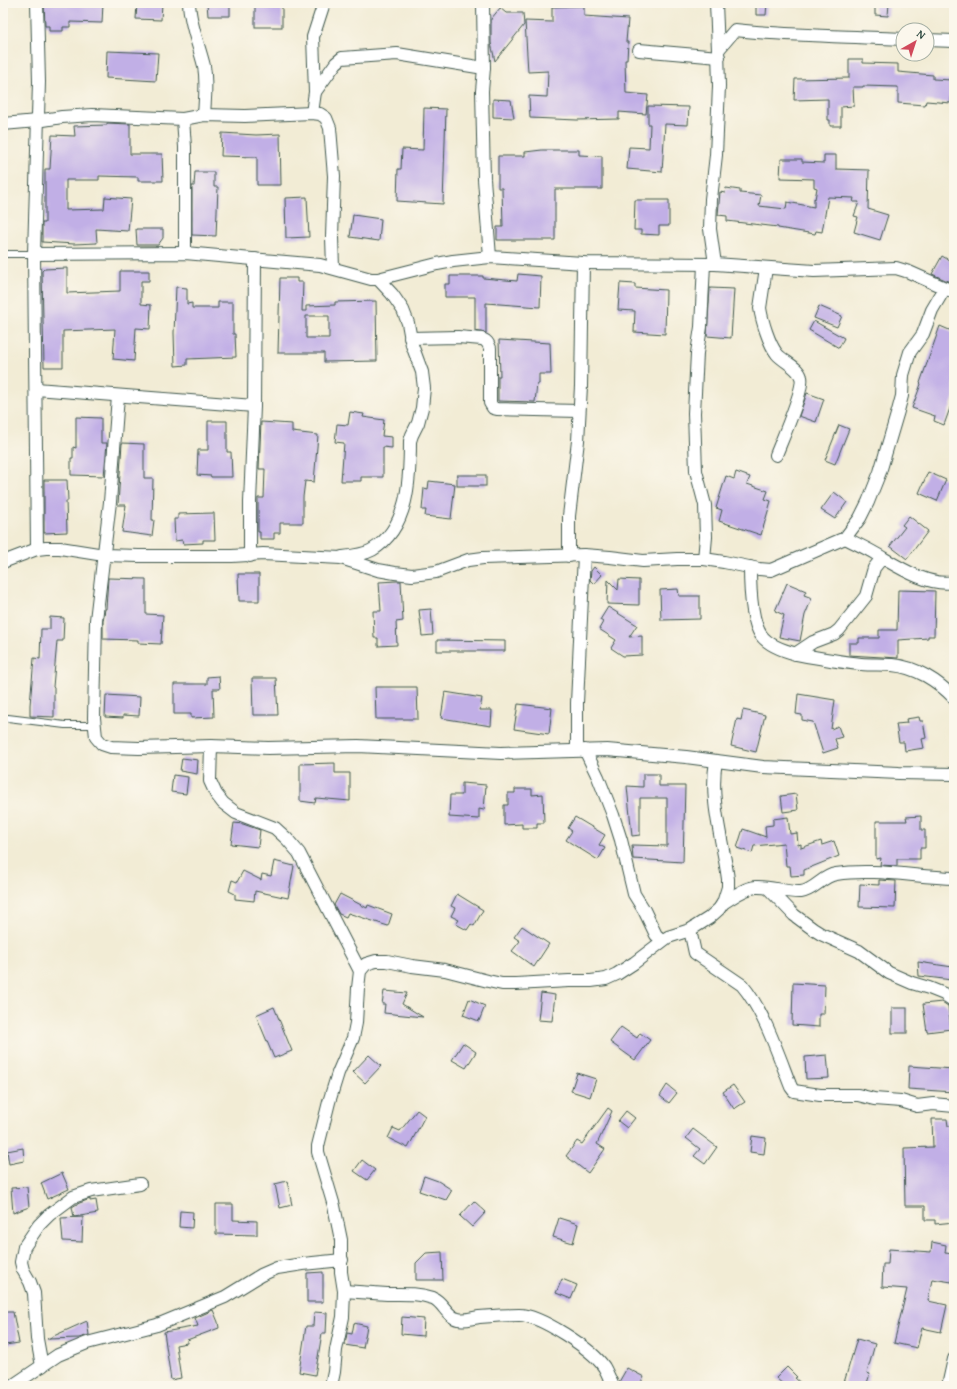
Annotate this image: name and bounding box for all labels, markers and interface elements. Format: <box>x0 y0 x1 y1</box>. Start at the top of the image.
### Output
north arrow <box>895 22 935 62</box>
text: N <box>913 26 930 43</box>

